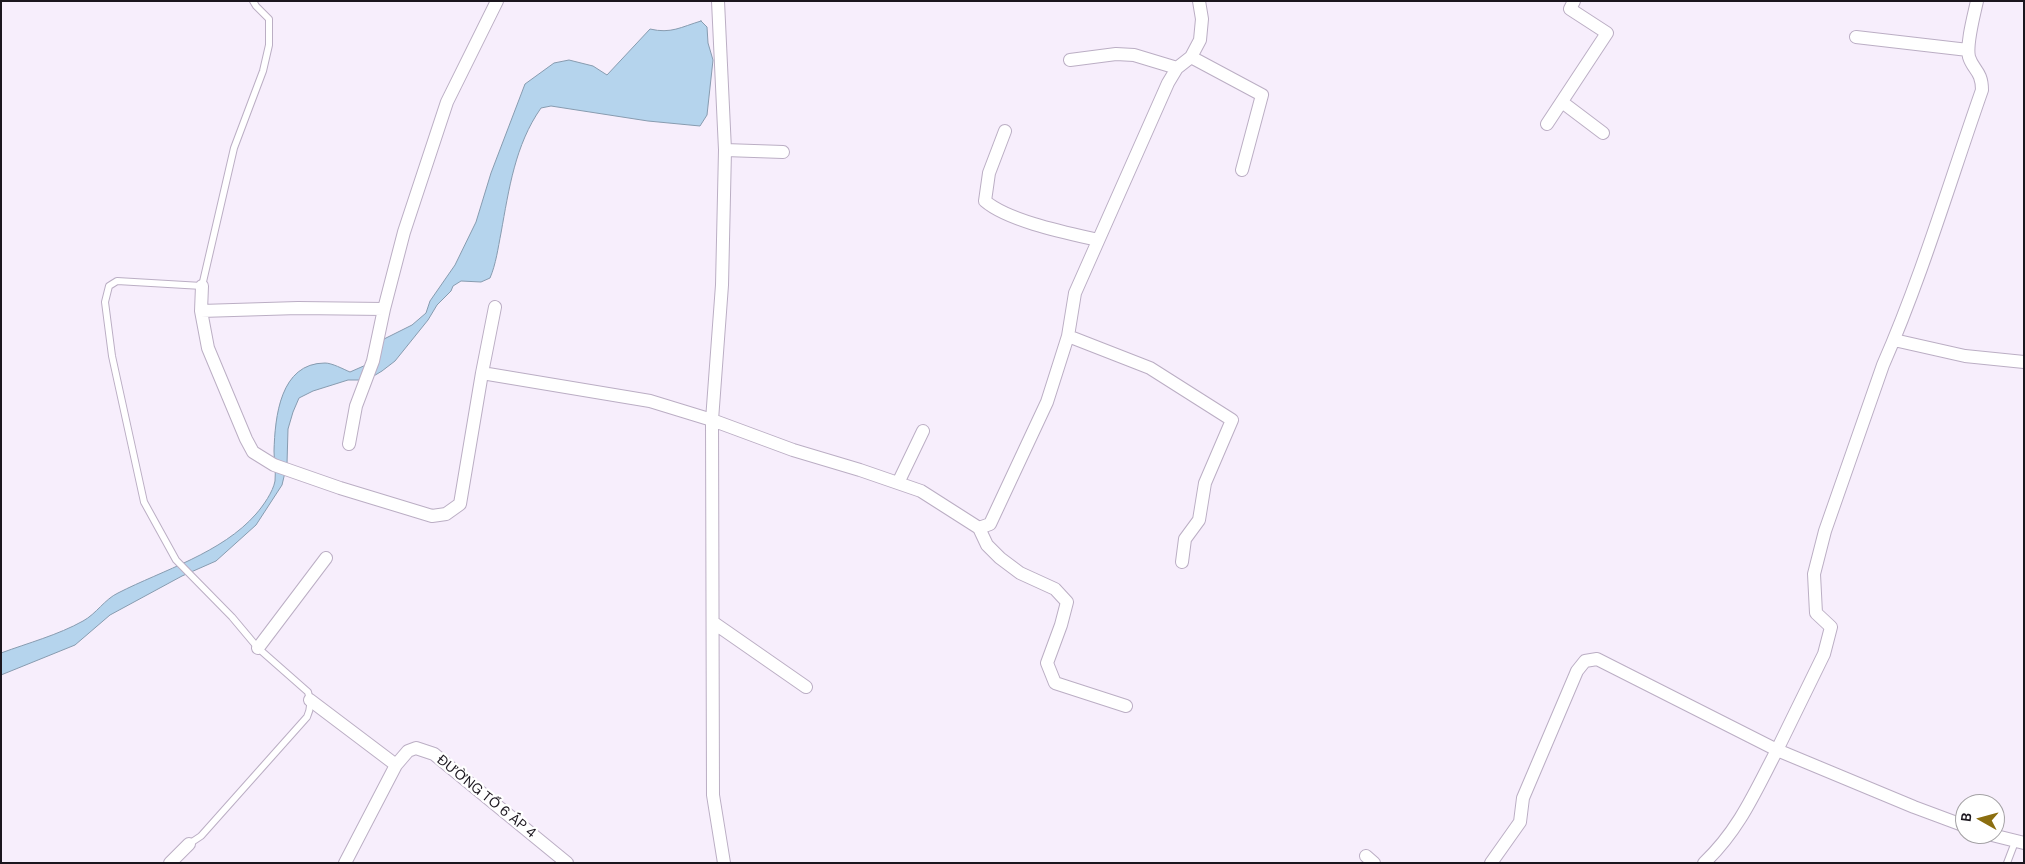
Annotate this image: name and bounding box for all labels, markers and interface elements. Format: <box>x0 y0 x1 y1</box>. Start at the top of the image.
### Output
street label: ĐƯỜNG TỔ 6 ẤP 4 <box>433 752 539 842</box>
north arrow <box>1955 794 2005 844</box>
text: B <box>1957 812 1976 823</box>

